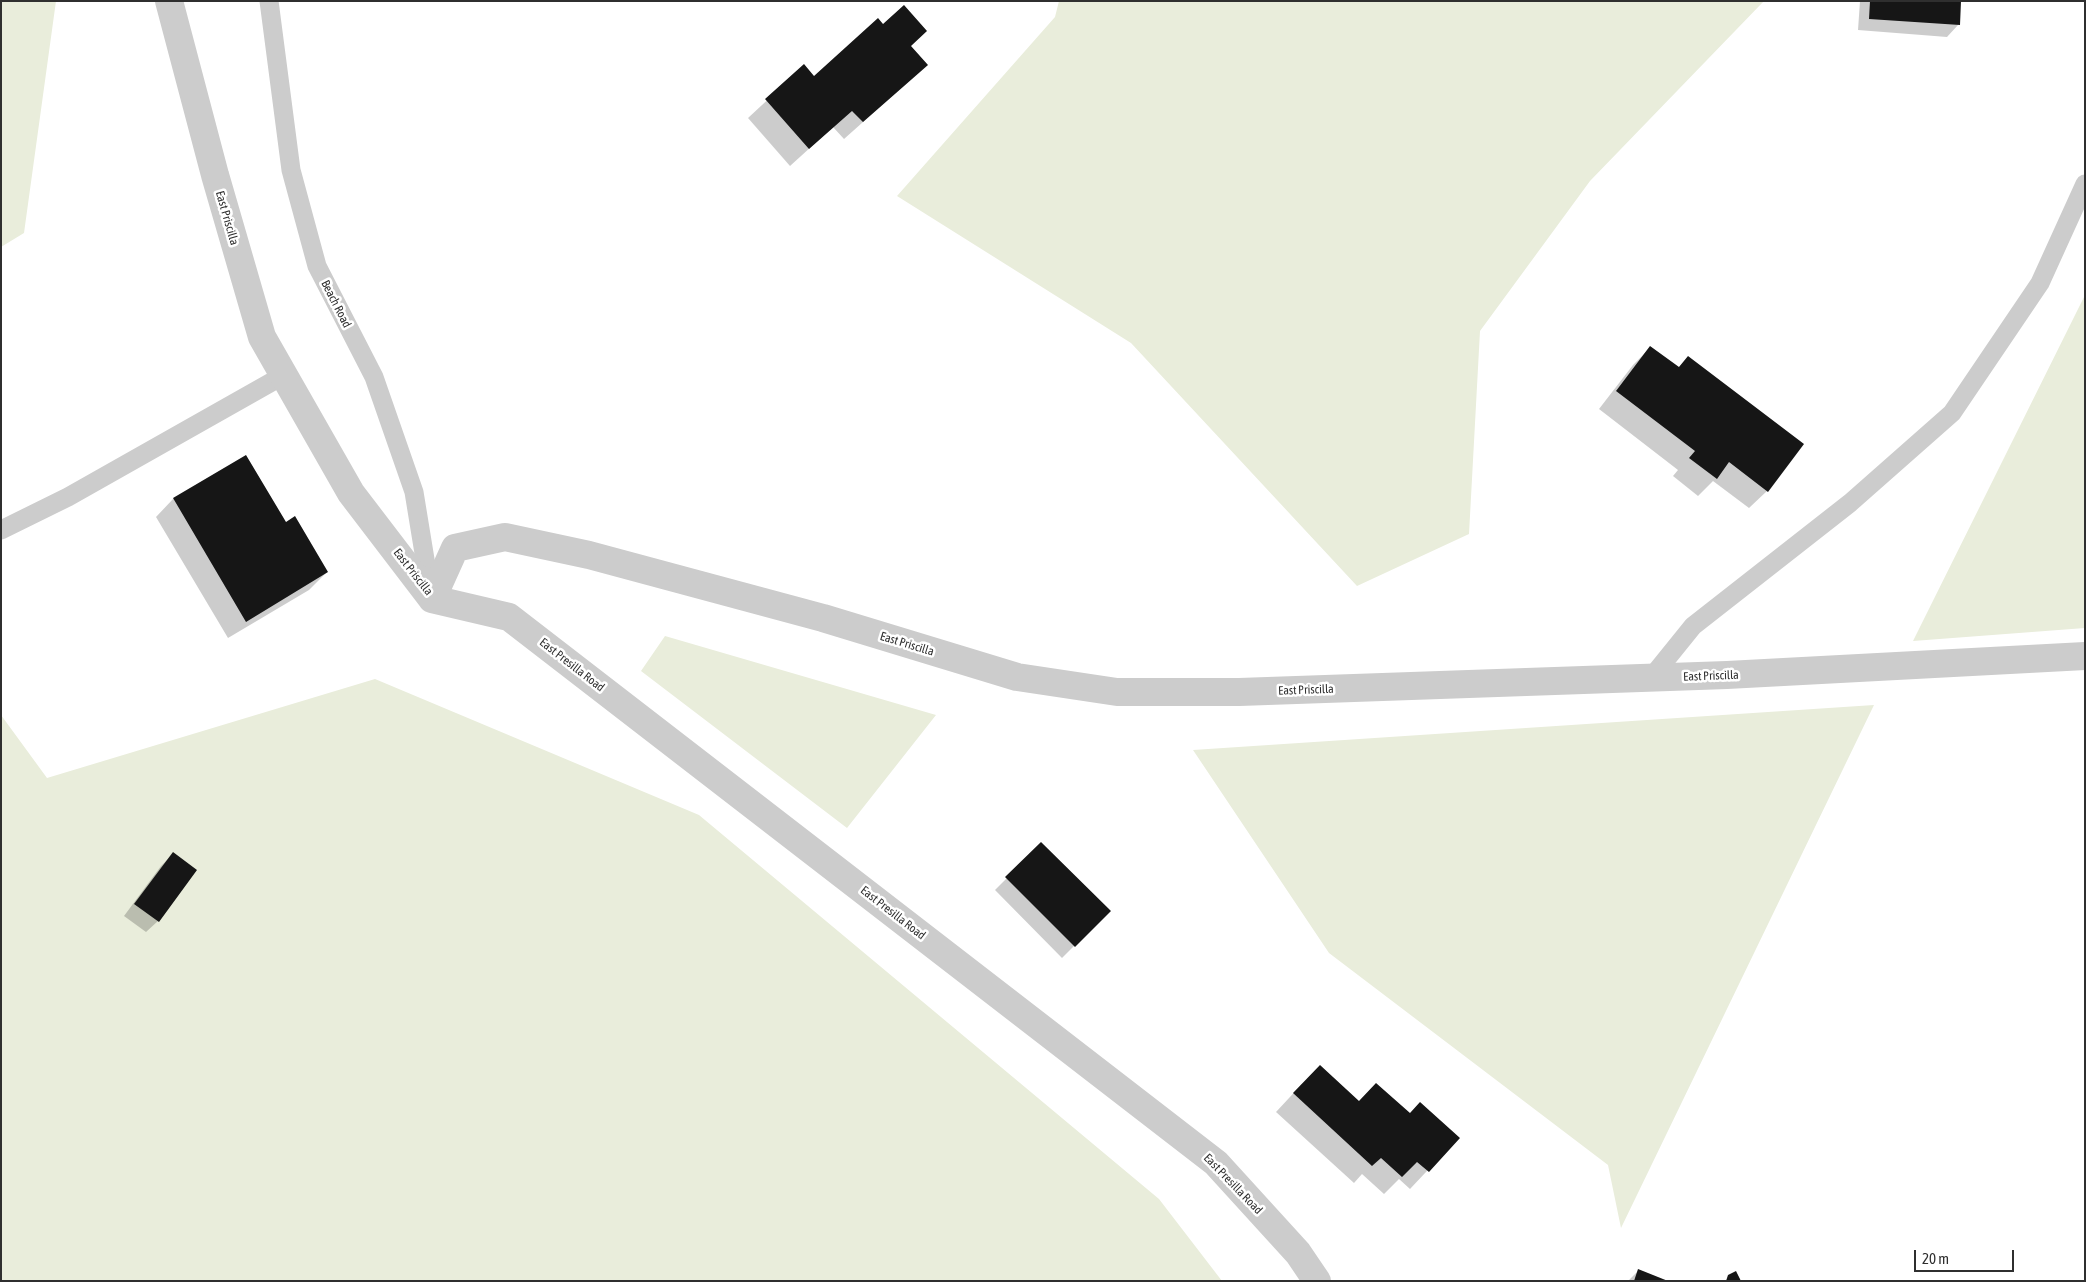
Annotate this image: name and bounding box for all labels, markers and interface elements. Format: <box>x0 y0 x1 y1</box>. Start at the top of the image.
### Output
street label: East Priscilla <box>212 189 242 247</box>
street label: Beach Road <box>318 278 354 330</box>
street label: East Priscilla <box>390 546 436 598</box>
street label: East Priscilla <box>878 629 936 659</box>
street label: East Presilla Road <box>537 635 607 695</box>
street label: East Priscilla <box>1683 668 1739 684</box>
street label: East Priscilla <box>1278 682 1334 698</box>
street label: East Presilla Road <box>858 883 928 943</box>
street label: East Presilla Road <box>1201 1151 1265 1217</box>
scale bar <box>1916 1240 2016 1272</box>
text: 20 m <box>1922 1250 1949 1267</box>

